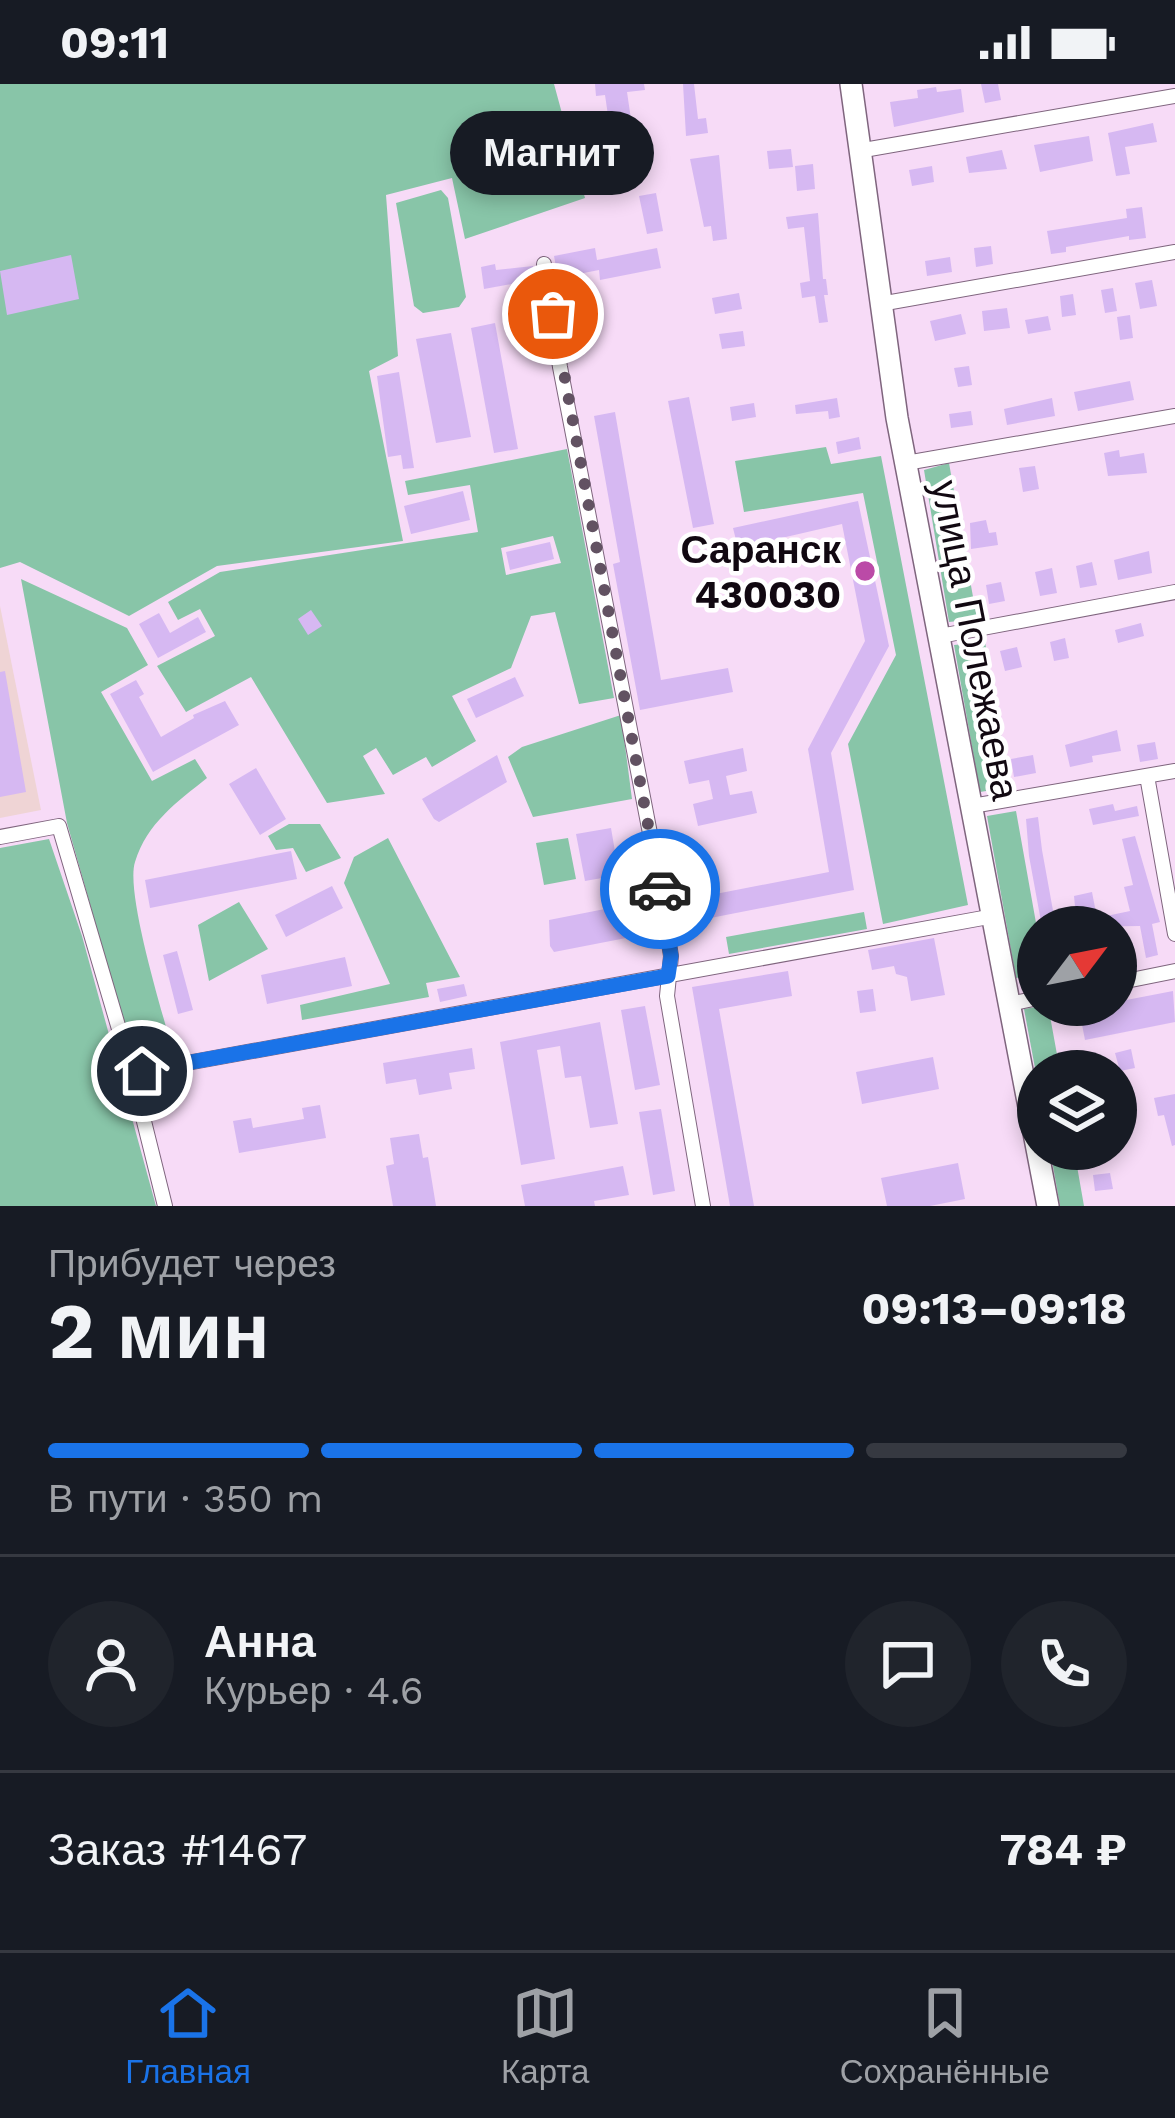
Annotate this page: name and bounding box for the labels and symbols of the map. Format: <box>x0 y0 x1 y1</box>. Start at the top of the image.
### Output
callout: Магнит <box>451 110 655 194</box>
pin <box>502 263 604 365</box>
street label: улица Полежаева <box>922 476 1029 804</box>
place label: Саранск 430030 <box>680 527 841 617</box>
marker: Саранск 430030 <box>852 558 878 584</box>
courier <box>600 829 720 949</box>
north arrow <box>1017 906 1137 1026</box>
pin <box>91 1020 193 1122</box>

